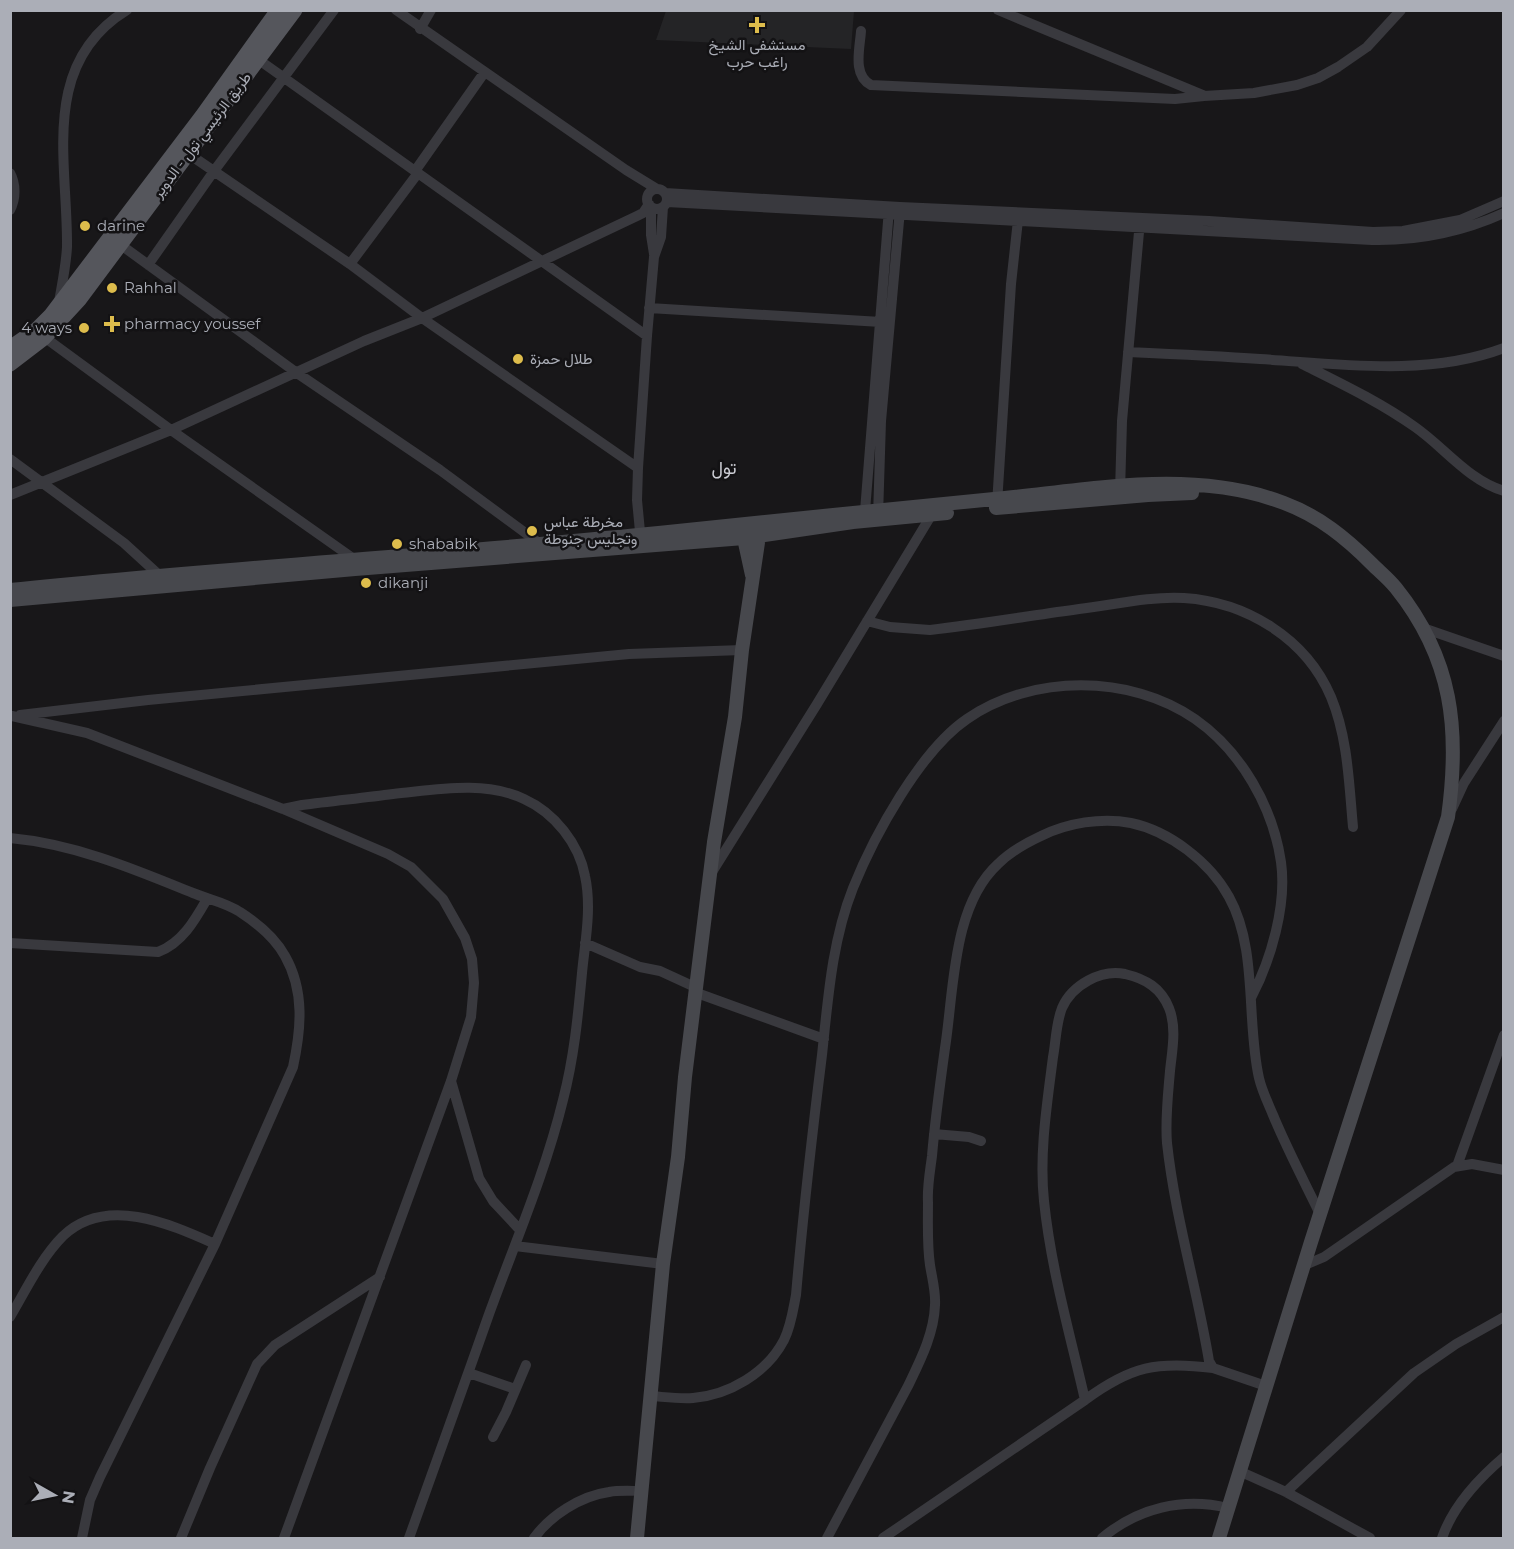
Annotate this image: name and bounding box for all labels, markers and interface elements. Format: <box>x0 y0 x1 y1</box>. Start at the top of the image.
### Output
marker: مستشفى الشيخ راغب حرب <box>748 16 766 34</box>
place label: مستشفى الشيخ راغب حرب <box>709 35 805 71</box>
street label: طريق الرئيسي تول - الدوير <box>148 68 258 205</box>
place label: darine <box>97 216 145 235</box>
marker: darine <box>78 219 92 233</box>
place label: Rahhal <box>124 278 177 297</box>
marker: Rahhal <box>105 281 119 295</box>
place label: pharmacy youssef <box>124 314 261 333</box>
marker: pharmacy youssef <box>105 317 119 331</box>
place label: 4 ways <box>21 318 72 337</box>
marker: 4 ways <box>77 321 91 335</box>
place label: طلال حمزة <box>530 349 593 368</box>
marker: طلال حمزة <box>511 352 525 366</box>
district label: تول <box>711 457 737 479</box>
place label: مخرطة عباس وتجليس جنوطة <box>544 512 638 549</box>
marker: مخرطة عباس وتجليس جنوطة <box>525 524 539 538</box>
place label: shababik <box>409 534 477 553</box>
marker: shababik <box>390 537 404 551</box>
place label: dikanji <box>378 573 428 592</box>
marker: dikanji <box>359 576 373 590</box>
north arrow <box>24 1465 84 1525</box>
text: N <box>58 1489 79 1505</box>

